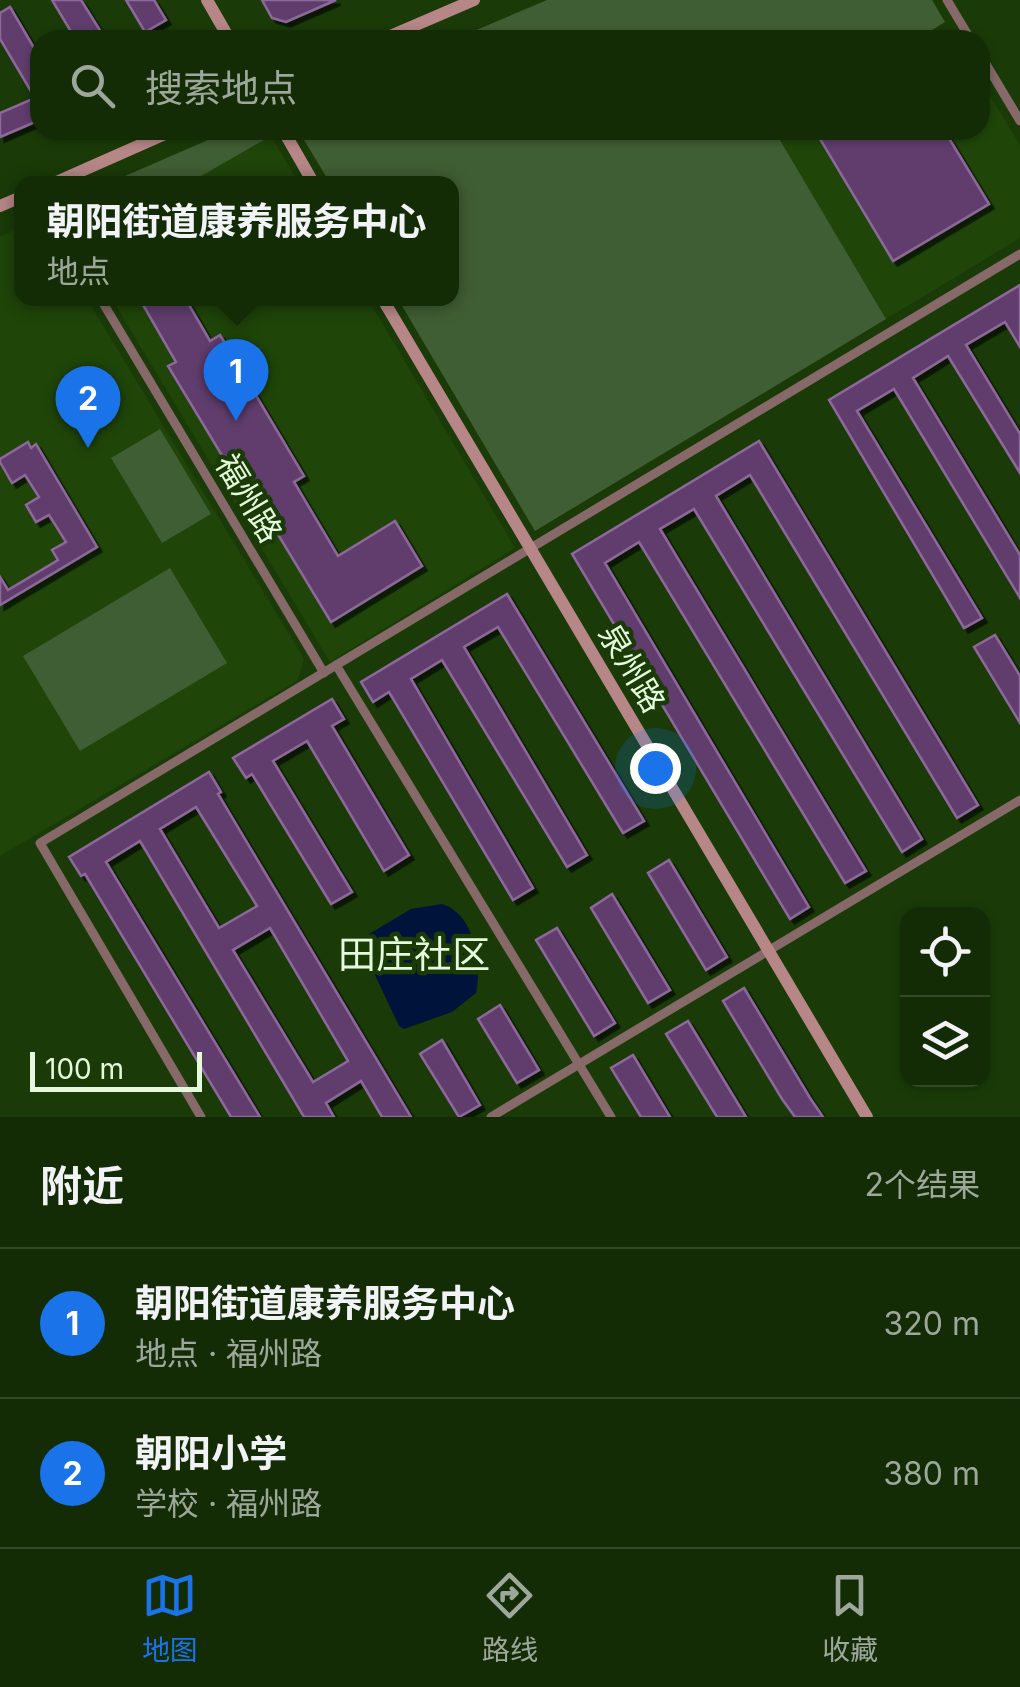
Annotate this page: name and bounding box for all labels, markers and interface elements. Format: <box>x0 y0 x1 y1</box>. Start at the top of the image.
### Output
search box <box>30 30 990 140</box>
icon: search <box>65 58 120 113</box>
text: 搜索地点 <box>145 65 297 111</box>
popup <box>14 176 459 306</box>
text: 朝阳街道康养服务中心 <box>46 198 427 244</box>
text: 地点 <box>46 252 111 291</box>
pin: 1 <box>204 338 268 421</box>
pin: 2 <box>56 366 120 448</box>
street label: 福州路 <box>208 447 290 549</box>
street label: 泉州路 <box>591 617 673 719</box>
your location <box>630 743 681 794</box>
map controls <box>900 907 990 1087</box>
button: locate <box>900 907 990 997</box>
district label: 田庄社区 <box>338 931 490 977</box>
button: layers <box>900 997 990 1087</box>
scale bar <box>30 1047 202 1092</box>
text: 100 m <box>45 1052 124 1086</box>
text: 附近 <box>40 1160 124 1211</box>
text: 2个结果 <box>864 1165 980 1204</box>
text: 朝阳街道康养服务中心 <box>135 1280 515 1326</box>
text: 1 <box>66 1304 79 1343</box>
text: 320 m <box>884 1304 980 1343</box>
text: 地点 · 福州路 <box>135 1334 322 1373</box>
text: 朝阳小学 <box>135 1430 287 1476</box>
text: 2 <box>62 1454 83 1493</box>
text: 380 m <box>883 1454 980 1493</box>
text: 学校 · 福州路 <box>135 1484 322 1523</box>
tab: 地图 <box>142 1568 198 1668</box>
tab: 路线 <box>482 1568 538 1668</box>
tab: 收藏 <box>822 1568 878 1668</box>

